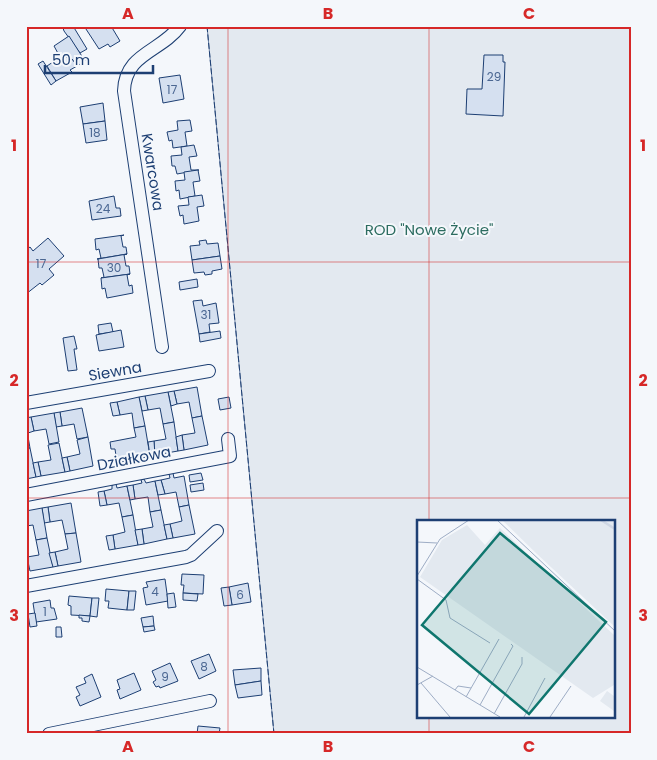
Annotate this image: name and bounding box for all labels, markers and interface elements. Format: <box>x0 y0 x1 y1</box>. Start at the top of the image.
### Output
text: A <box>122 2 134 25</box>
text: B <box>323 2 333 25</box>
text: C <box>523 2 535 25</box>
scale bar <box>45 42 152 74</box>
text: 50 m <box>52 49 90 70</box>
house number: 29 <box>487 68 501 85</box>
house number: 17 <box>167 81 178 98</box>
house number: 18 <box>89 124 101 141</box>
street label: Kwarcowa <box>137 132 169 212</box>
text: 1 <box>11 134 17 157</box>
text: 1 <box>640 134 646 157</box>
house number: 24 <box>96 200 111 217</box>
park label: ROD "Nowe Życie" <box>365 219 493 240</box>
house number: 17 <box>36 255 47 272</box>
house number: 30 <box>107 259 121 276</box>
house number: 31 <box>201 306 211 323</box>
street label: Siewna <box>87 356 143 386</box>
text: 2 <box>9 369 19 392</box>
text: 2 <box>638 369 648 392</box>
street label: Działkowa <box>95 441 173 475</box>
inset map <box>417 520 614 718</box>
house number: 4 <box>151 583 159 600</box>
house number: 6 <box>236 586 244 603</box>
house number: 1 <box>43 603 47 620</box>
text: 3 <box>9 604 19 627</box>
text: 3 <box>638 604 648 627</box>
house number: 8 <box>200 658 208 675</box>
house number: 9 <box>161 668 169 685</box>
text: A <box>122 735 134 758</box>
text: B <box>323 735 333 758</box>
text: C <box>523 735 535 758</box>

